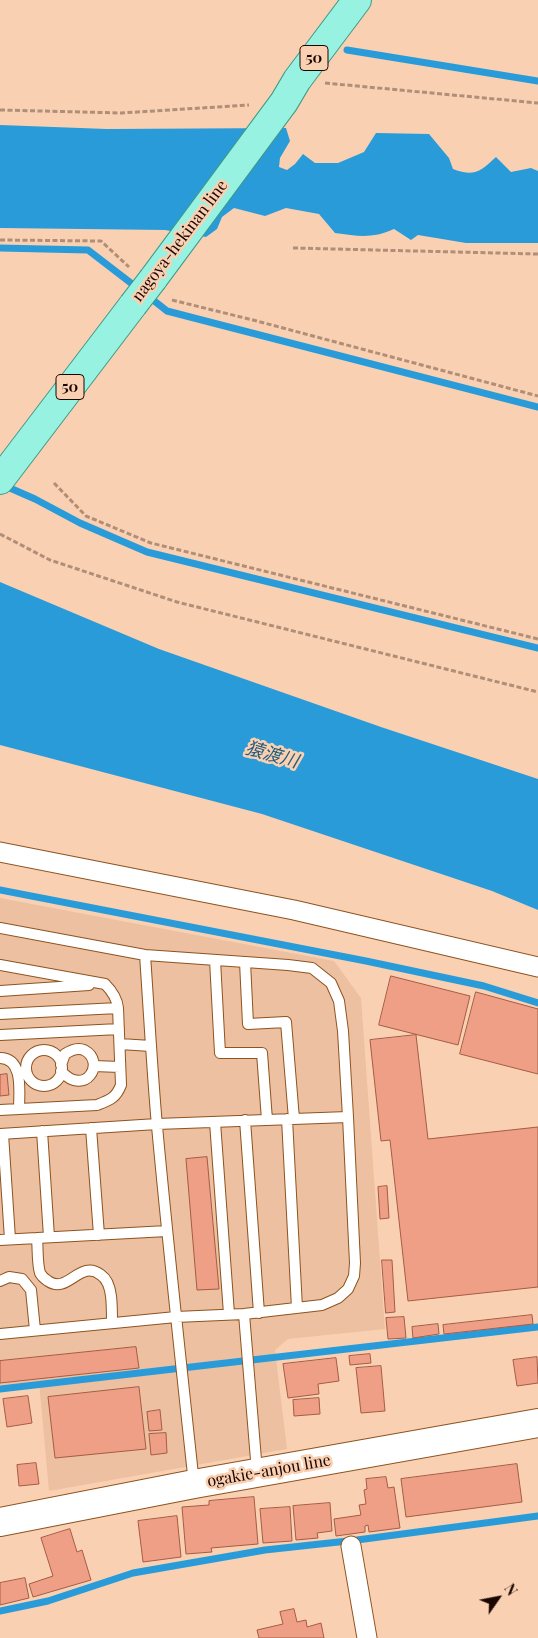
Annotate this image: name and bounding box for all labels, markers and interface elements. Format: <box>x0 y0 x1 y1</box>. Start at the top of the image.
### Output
road number: 50 <box>300 46 328 70</box>
street label: nagoya-hekinan line <box>128 176 232 306</box>
road number: 50 <box>56 374 84 400</box>
water label: 猿渡川 <box>243 737 301 773</box>
street label: ogakie-anjou line <box>206 1451 332 1491</box>
north arrow <box>473 1573 523 1623</box>
text: N <box>500 1580 522 1599</box>

